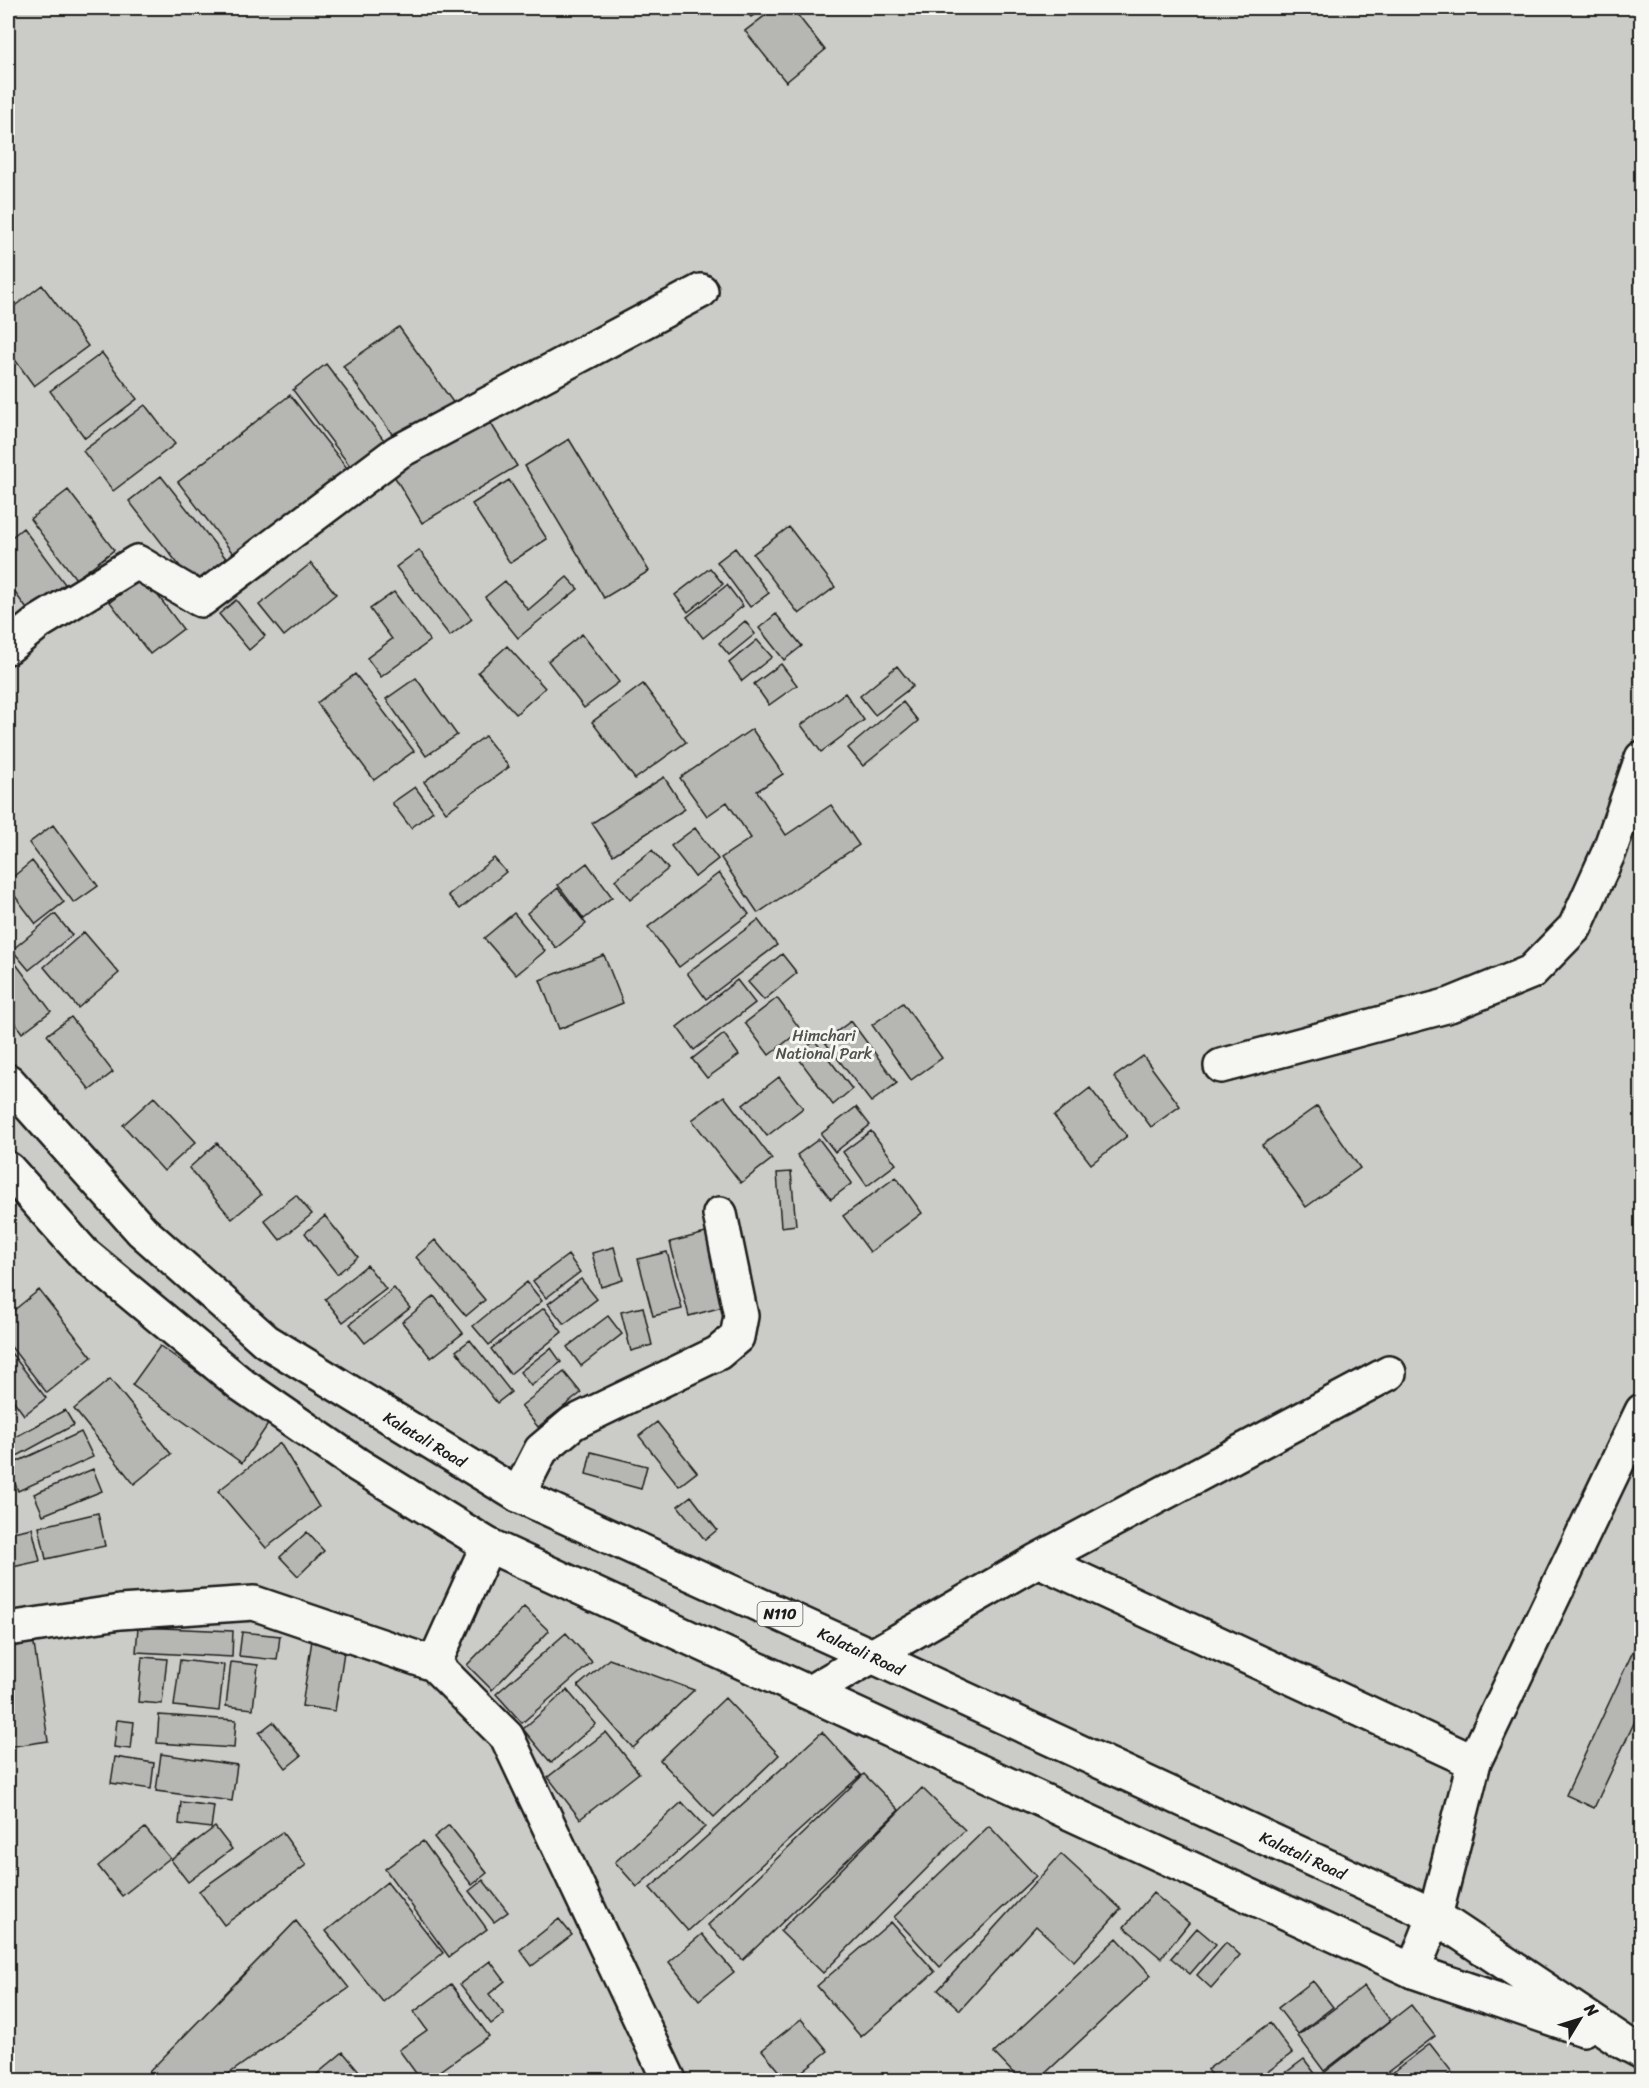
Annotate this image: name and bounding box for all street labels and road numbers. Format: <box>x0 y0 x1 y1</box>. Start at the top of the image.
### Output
street label: Kalatali Road <box>377 1403 473 1477</box>
road number: N110 <box>758 1602 802 1626</box>
street label: Kalatali Road <box>813 1619 910 1685</box>
street label: Kalatali Road <box>1255 1823 1352 1889</box>

